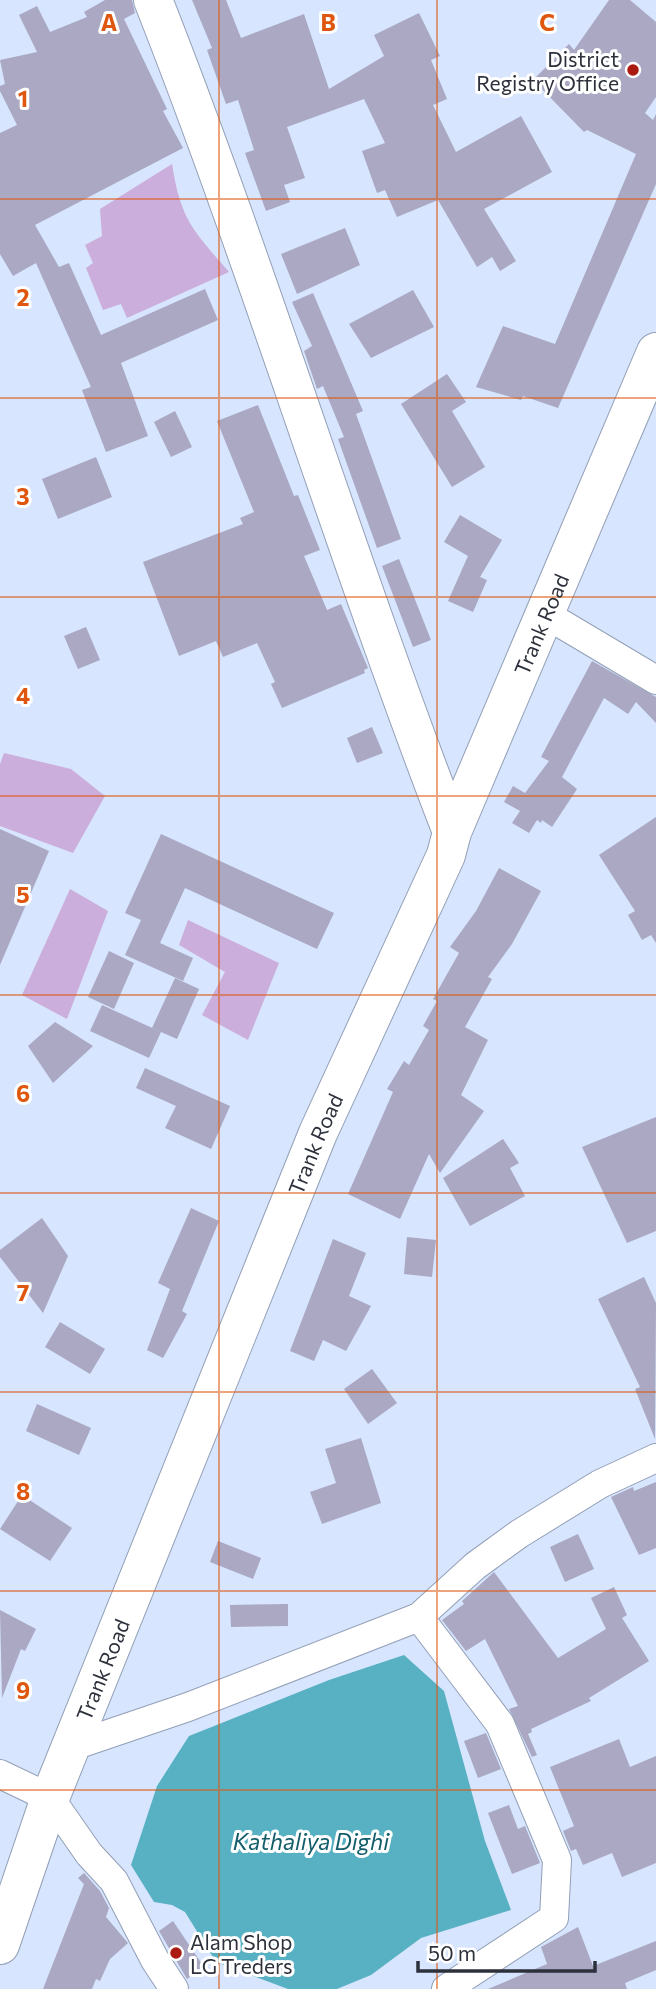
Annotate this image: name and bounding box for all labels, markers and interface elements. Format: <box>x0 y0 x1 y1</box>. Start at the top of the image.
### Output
text: A <box>101 8 118 36</box>
text: B <box>320 8 336 36</box>
text: C <box>539 8 555 36</box>
place label: District Registry Office <box>476 46 619 95</box>
marker: District Registry Office <box>625 62 641 78</box>
text: 1 <box>18 84 28 112</box>
text: 2 <box>16 283 30 311</box>
text: 3 <box>16 482 30 510</box>
street label: Trank Road <box>508 570 573 678</box>
text: 4 <box>16 681 30 709</box>
text: 5 <box>16 880 30 908</box>
text: 6 <box>16 1079 30 1107</box>
street label: Trank Road <box>282 1089 347 1198</box>
text: 7 <box>17 1278 29 1306</box>
text: 8 <box>16 1477 30 1505</box>
street label: Trank Road <box>70 1615 134 1724</box>
text: 9 <box>16 1676 30 1704</box>
water label: Kathaliya Dighi <box>233 1827 390 1855</box>
place label: Alam Shop LG Treders <box>190 1929 293 1978</box>
scale bar <box>418 1930 595 1974</box>
text: 50 m <box>428 1940 476 1965</box>
marker: Alam Shop LG Treders <box>168 1945 184 1961</box>

